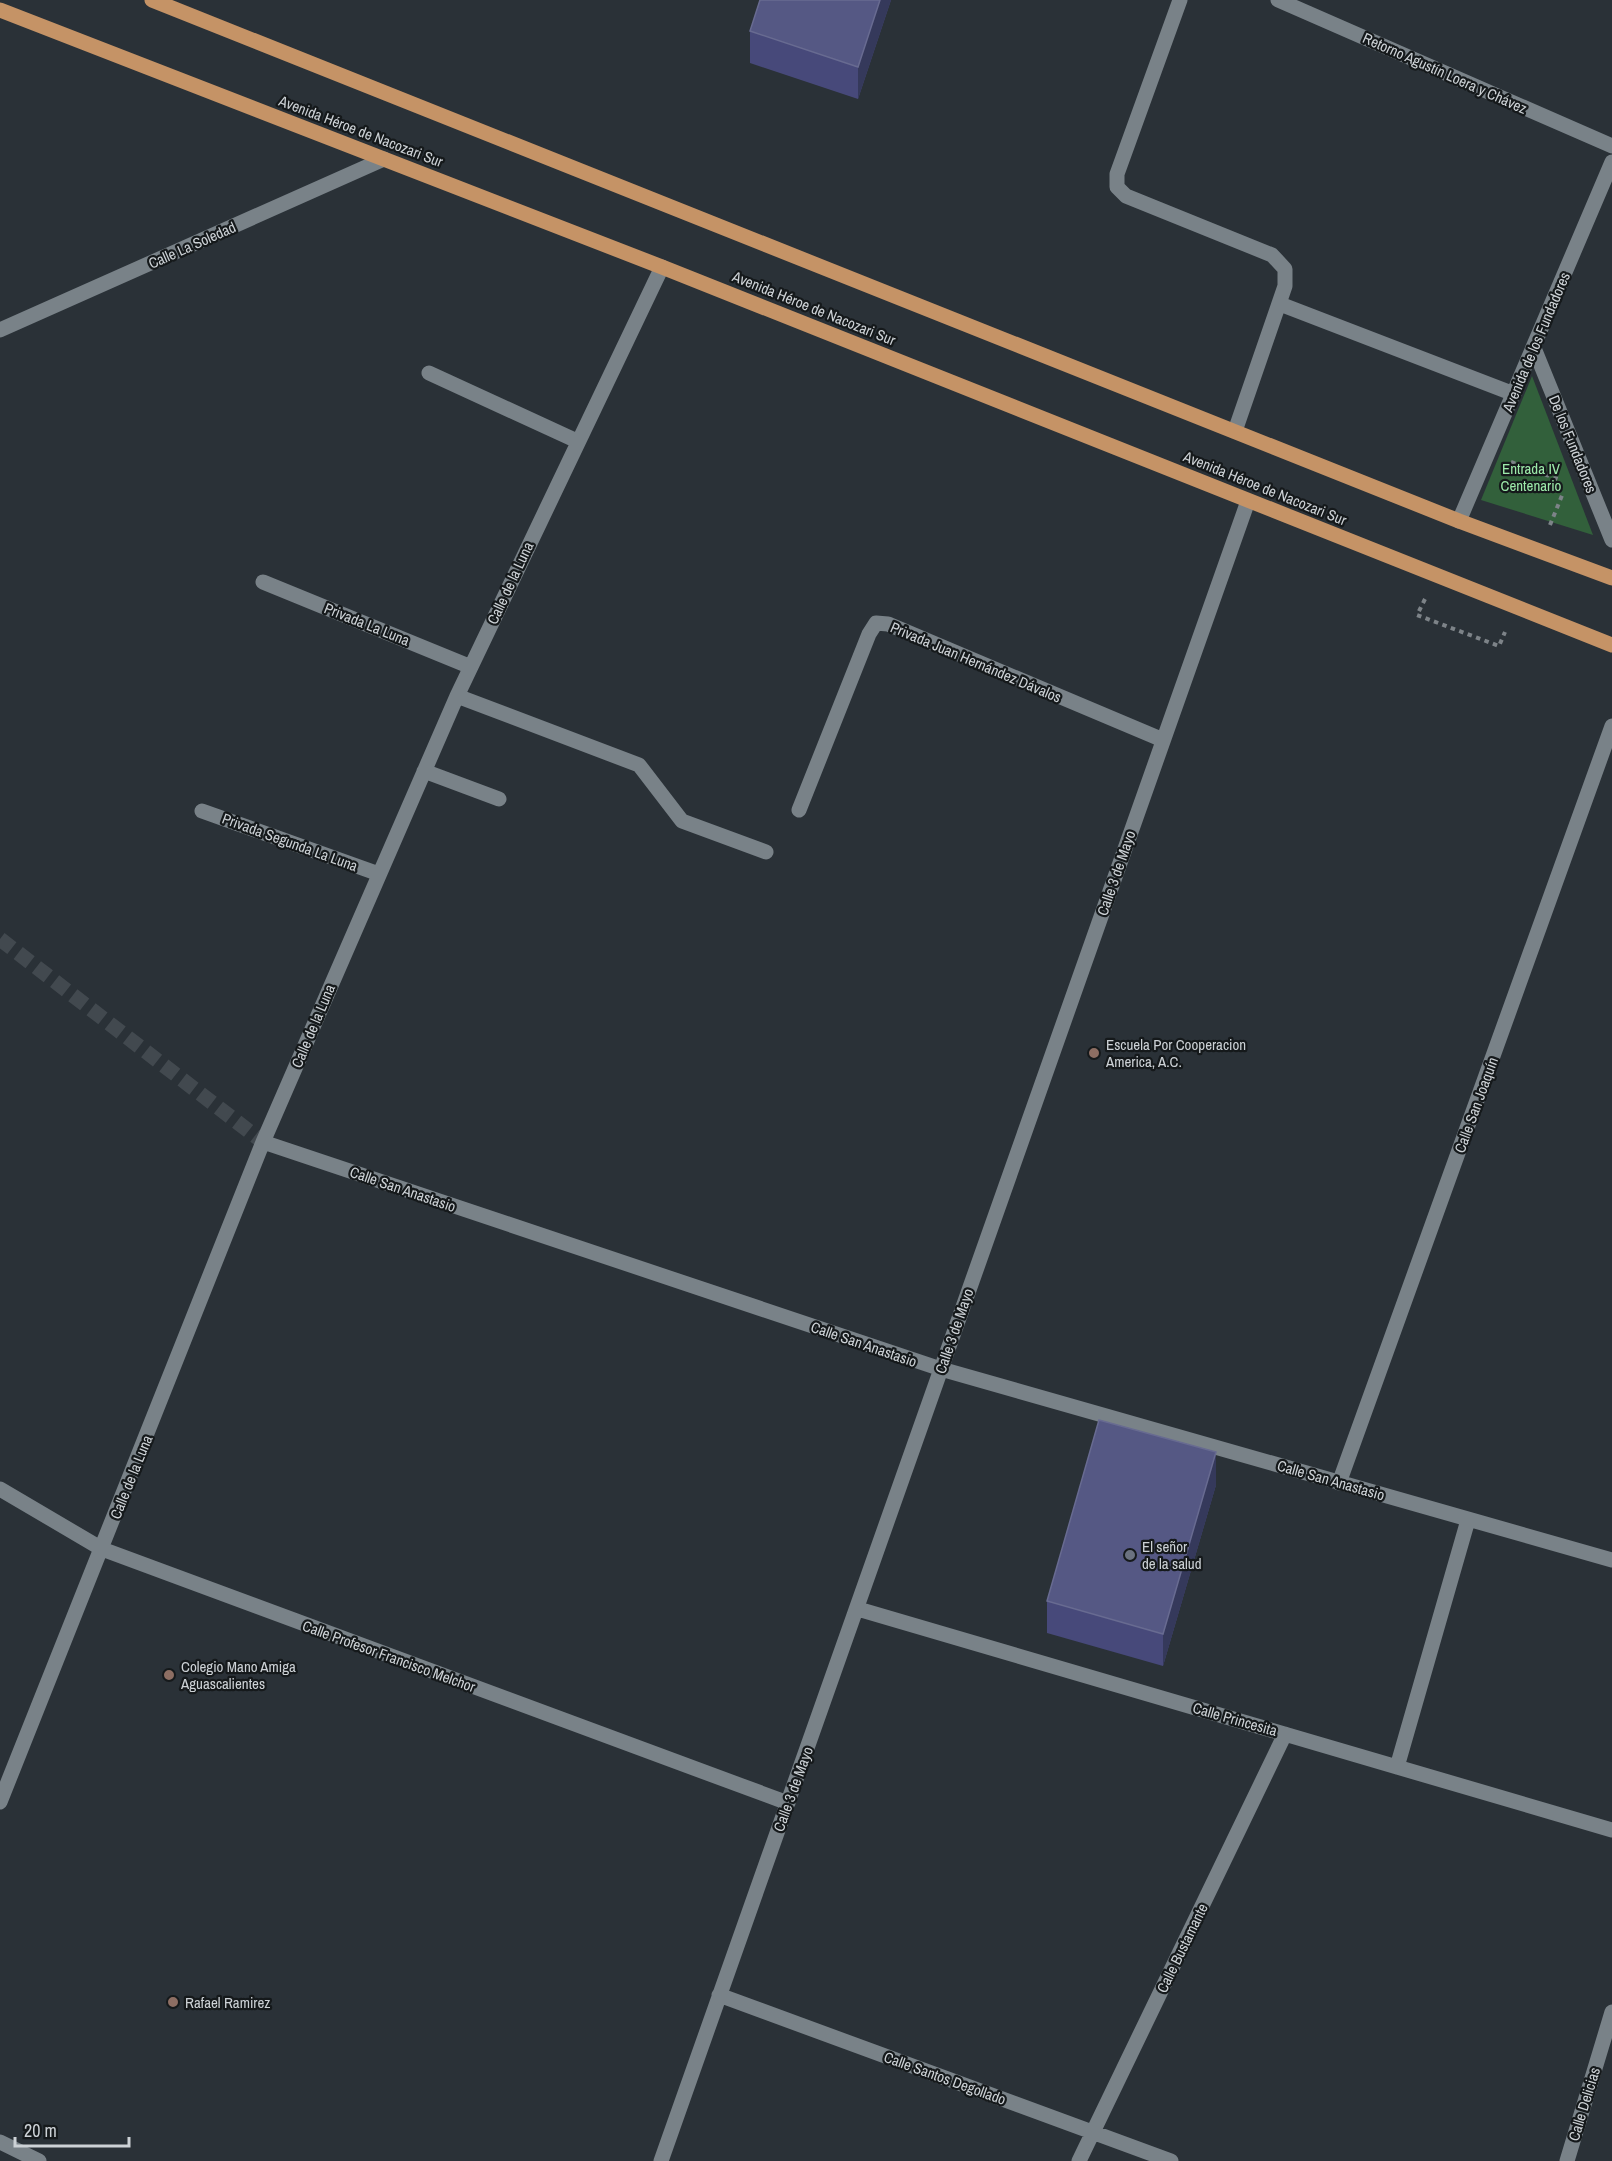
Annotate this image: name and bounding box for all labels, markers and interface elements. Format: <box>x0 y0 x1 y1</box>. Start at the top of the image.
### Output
street label: Retorno Agustín Loera y Chávez <box>1360 27 1530 119</box>
street label: Avenida Héroe de Nacozari Sur <box>275 90 446 172</box>
street label: Calle La Soledad <box>145 216 239 274</box>
street label: Avenida Héroe de Nacozari Sur <box>728 265 899 350</box>
street label: Avenida de los Fundadores <box>1497 269 1575 416</box>
street label: De los Fundadores <box>1544 392 1602 496</box>
street label: Avenida Héroe de Nacozari Sur <box>1179 445 1350 530</box>
park label: Entrada IV Centenario <box>1501 458 1562 496</box>
street label: Calle de la Luna <box>482 538 538 628</box>
street label: Privada La Luna <box>321 597 413 651</box>
street label: Privada Juan Hernández Dávalos <box>887 616 1065 708</box>
street label: Privada Segunda La Luna <box>219 808 361 876</box>
street label: Calle 3 de Mayo <box>1092 827 1140 918</box>
street label: Calle de la Luna <box>286 981 340 1071</box>
place label: Escuela Por Cooperacion America, A.C. <box>1105 1034 1246 1072</box>
marker: Escuela Por Cooperacion America, A.C. <box>1087 1046 1101 1060</box>
street label: Calle San Joaquín <box>1449 1054 1503 1156</box>
street label: Calle San Anastasio <box>347 1161 459 1217</box>
street label: Calle 3 de Mayo <box>930 1285 978 1376</box>
street label: Calle San Anastasio <box>808 1316 920 1372</box>
street label: Calle de la Luna <box>105 1432 157 1522</box>
street label: Calle San Anastasio <box>1275 1455 1387 1505</box>
place label: El señor de la salud <box>1142 1536 1202 1574</box>
marker: El señor de la salud <box>1123 1548 1137 1562</box>
street label: Calle Profesor Francisco Melchor <box>300 1615 478 1697</box>
place label: Colegio Mano Amiga Aguascalientes <box>180 1656 296 1694</box>
marker: Colegio Mano Amiga Aguascalientes <box>162 1668 176 1682</box>
street label: Calle Princesita <box>1190 1697 1280 1741</box>
street label: Calle 3 de Mayo <box>768 1744 818 1834</box>
street label: Calle Bustamante <box>1151 1900 1213 1996</box>
place label: Rafael Ramirez <box>185 1992 270 2013</box>
marker: Rafael Ramirez <box>166 1995 180 2009</box>
street label: Calle Santos Degollado <box>881 2046 1009 2110</box>
street label: Calle Delicias <box>1563 2065 1605 2143</box>
scale bar <box>15 2110 129 2148</box>
text: 20 m <box>24 2118 57 2143</box>

